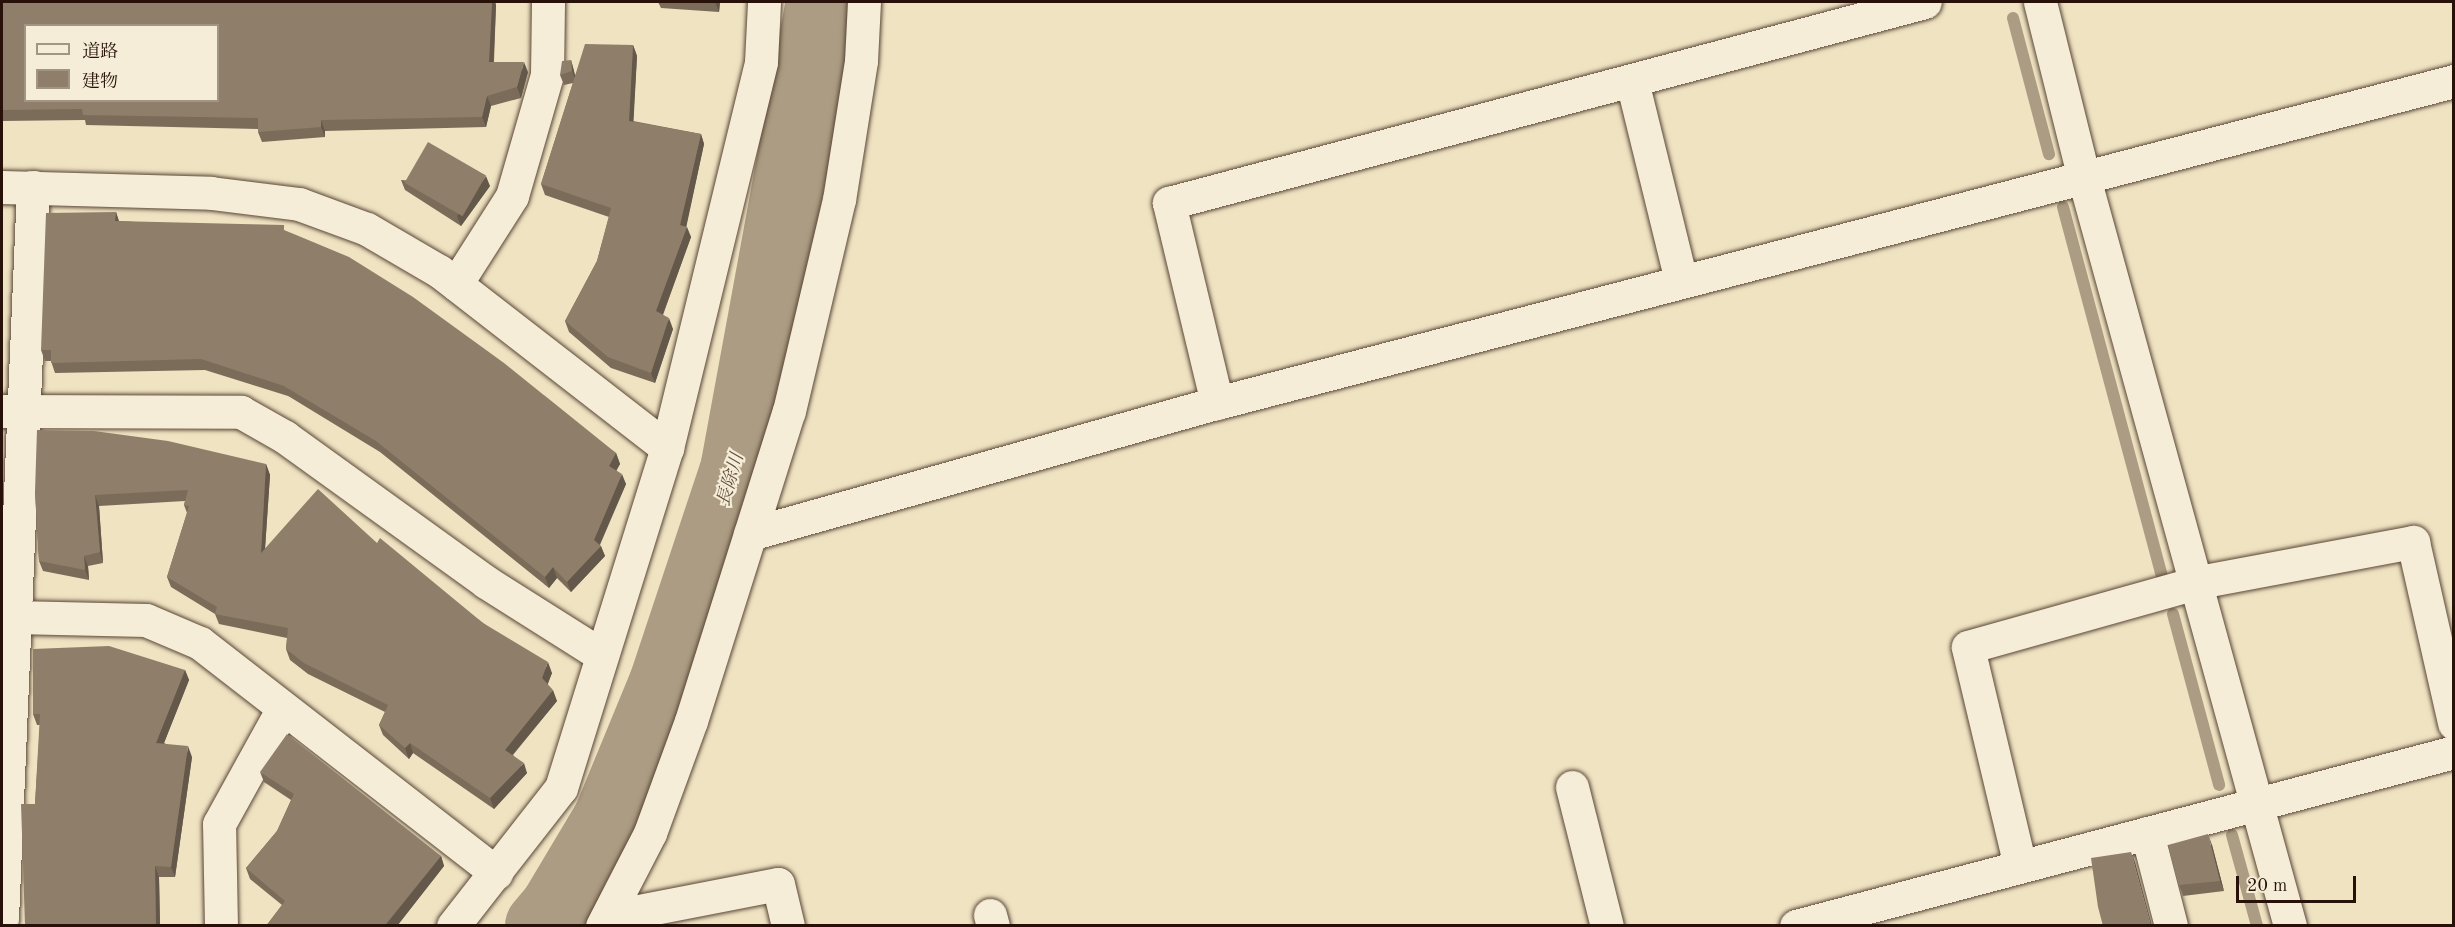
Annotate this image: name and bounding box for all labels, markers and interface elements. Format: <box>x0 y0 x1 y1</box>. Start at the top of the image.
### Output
legend <box>24 24 219 102</box>
text: 道路 <box>82 43 118 61</box>
text: 建物 <box>82 73 118 91</box>
water label: 長除川 <box>713 451 749 509</box>
scale bar <box>2239 864 2359 902</box>
text: 20 m <box>2247 877 2287 895</box>

